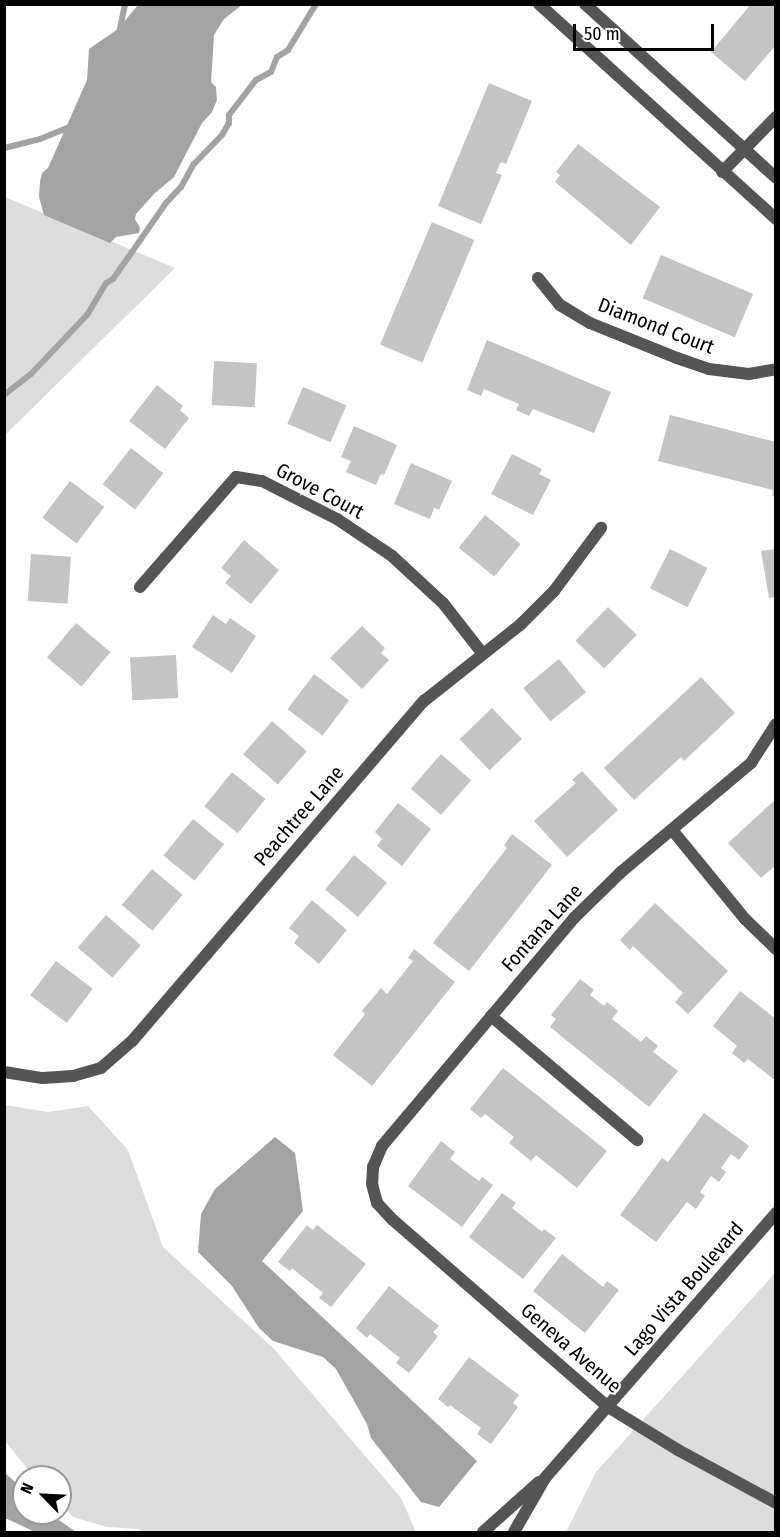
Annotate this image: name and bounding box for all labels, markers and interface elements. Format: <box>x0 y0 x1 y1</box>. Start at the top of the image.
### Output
scale bar <box>576 12 717 50</box>
text: 50 m <box>584 23 620 45</box>
street label: Diamond Court <box>594 293 718 359</box>
street label: Grove Court <box>272 458 368 524</box>
street label: Peachtree Lane <box>249 761 349 871</box>
street label: Fontana Lane <box>497 879 587 977</box>
street label: Lago Vista Boulevard <box>619 1217 749 1361</box>
street label: Geneva Avenue <box>516 1298 626 1398</box>
north arrow <box>12 1465 72 1525</box>
text: N <box>16 1480 38 1497</box>

